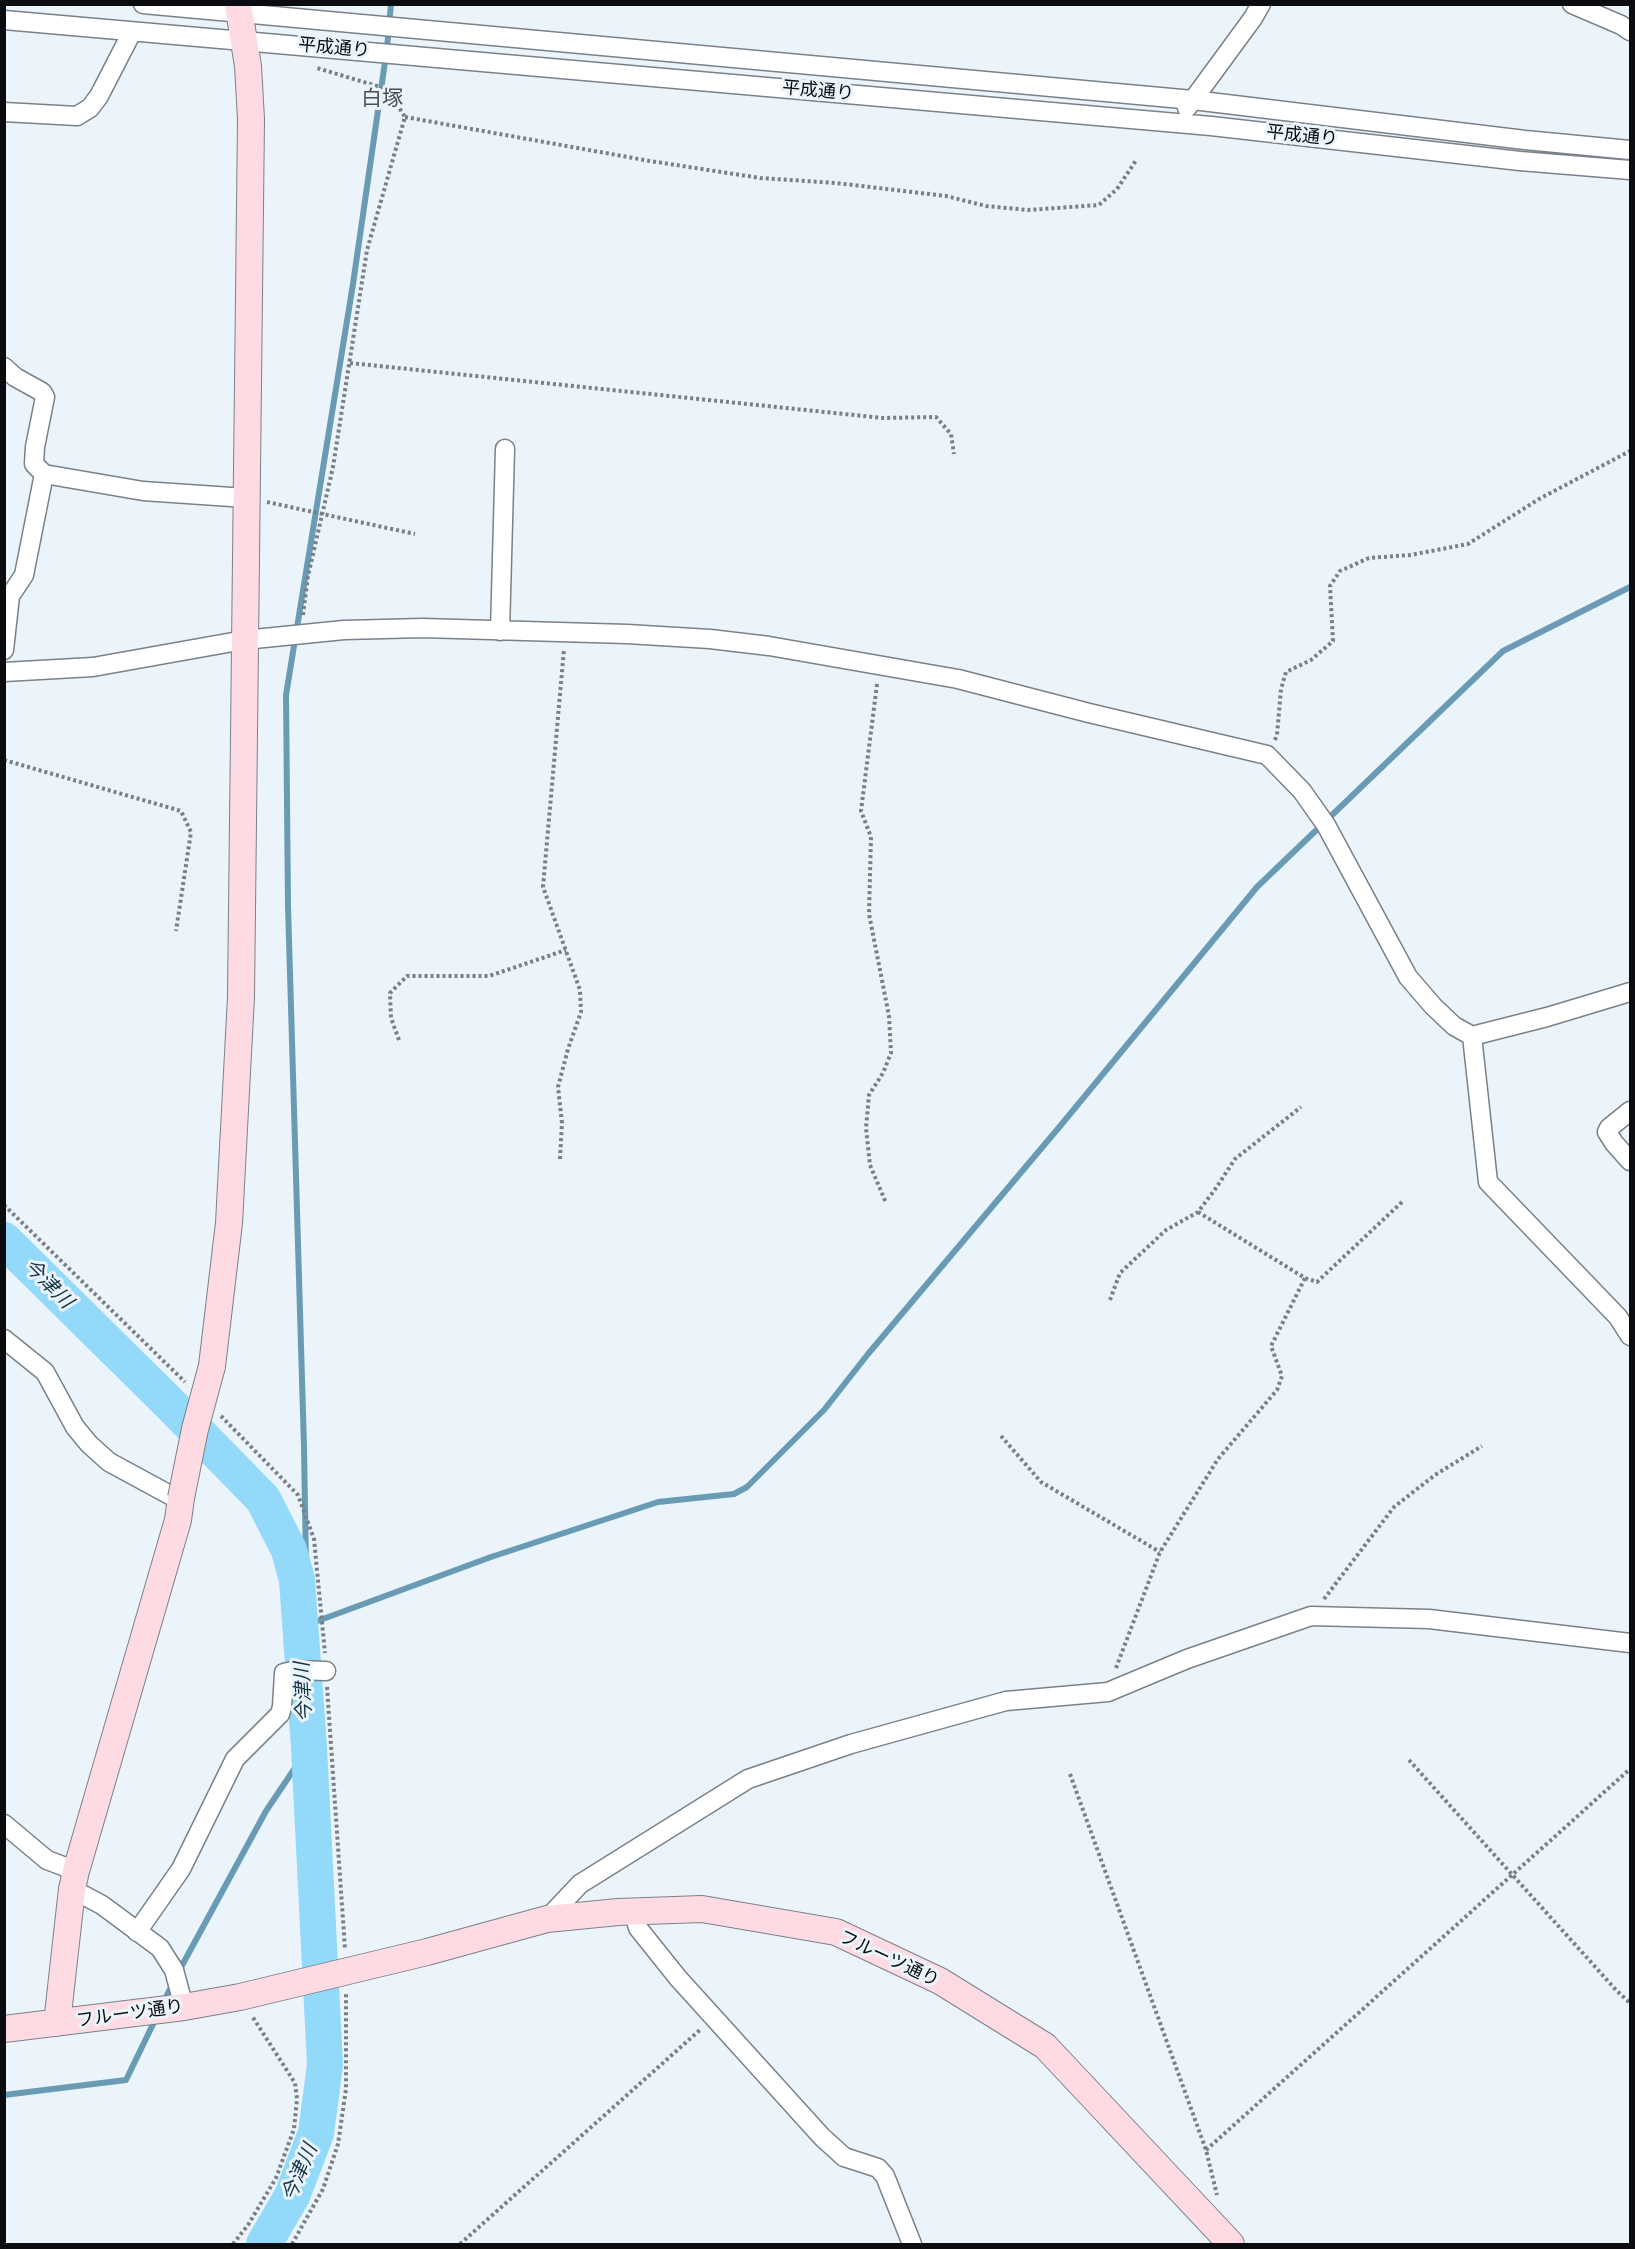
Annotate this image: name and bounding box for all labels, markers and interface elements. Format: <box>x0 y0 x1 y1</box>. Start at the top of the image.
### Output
street label: 平成通り <box>297 34 371 62</box>
street label: 平成通り <box>781 77 855 105</box>
district label: 白塚 <box>361 86 403 112</box>
street label: 平成通り <box>1265 121 1339 151</box>
water label: 今津川 <box>18 1254 78 1314</box>
water label: 今津川 <box>290 1661 318 1723</box>
street label: フルーツ通り <box>835 1926 943 1992</box>
street label: フルーツ通り <box>75 1996 185 2032</box>
water label: 今津川 <box>277 2141 323 2205</box>

